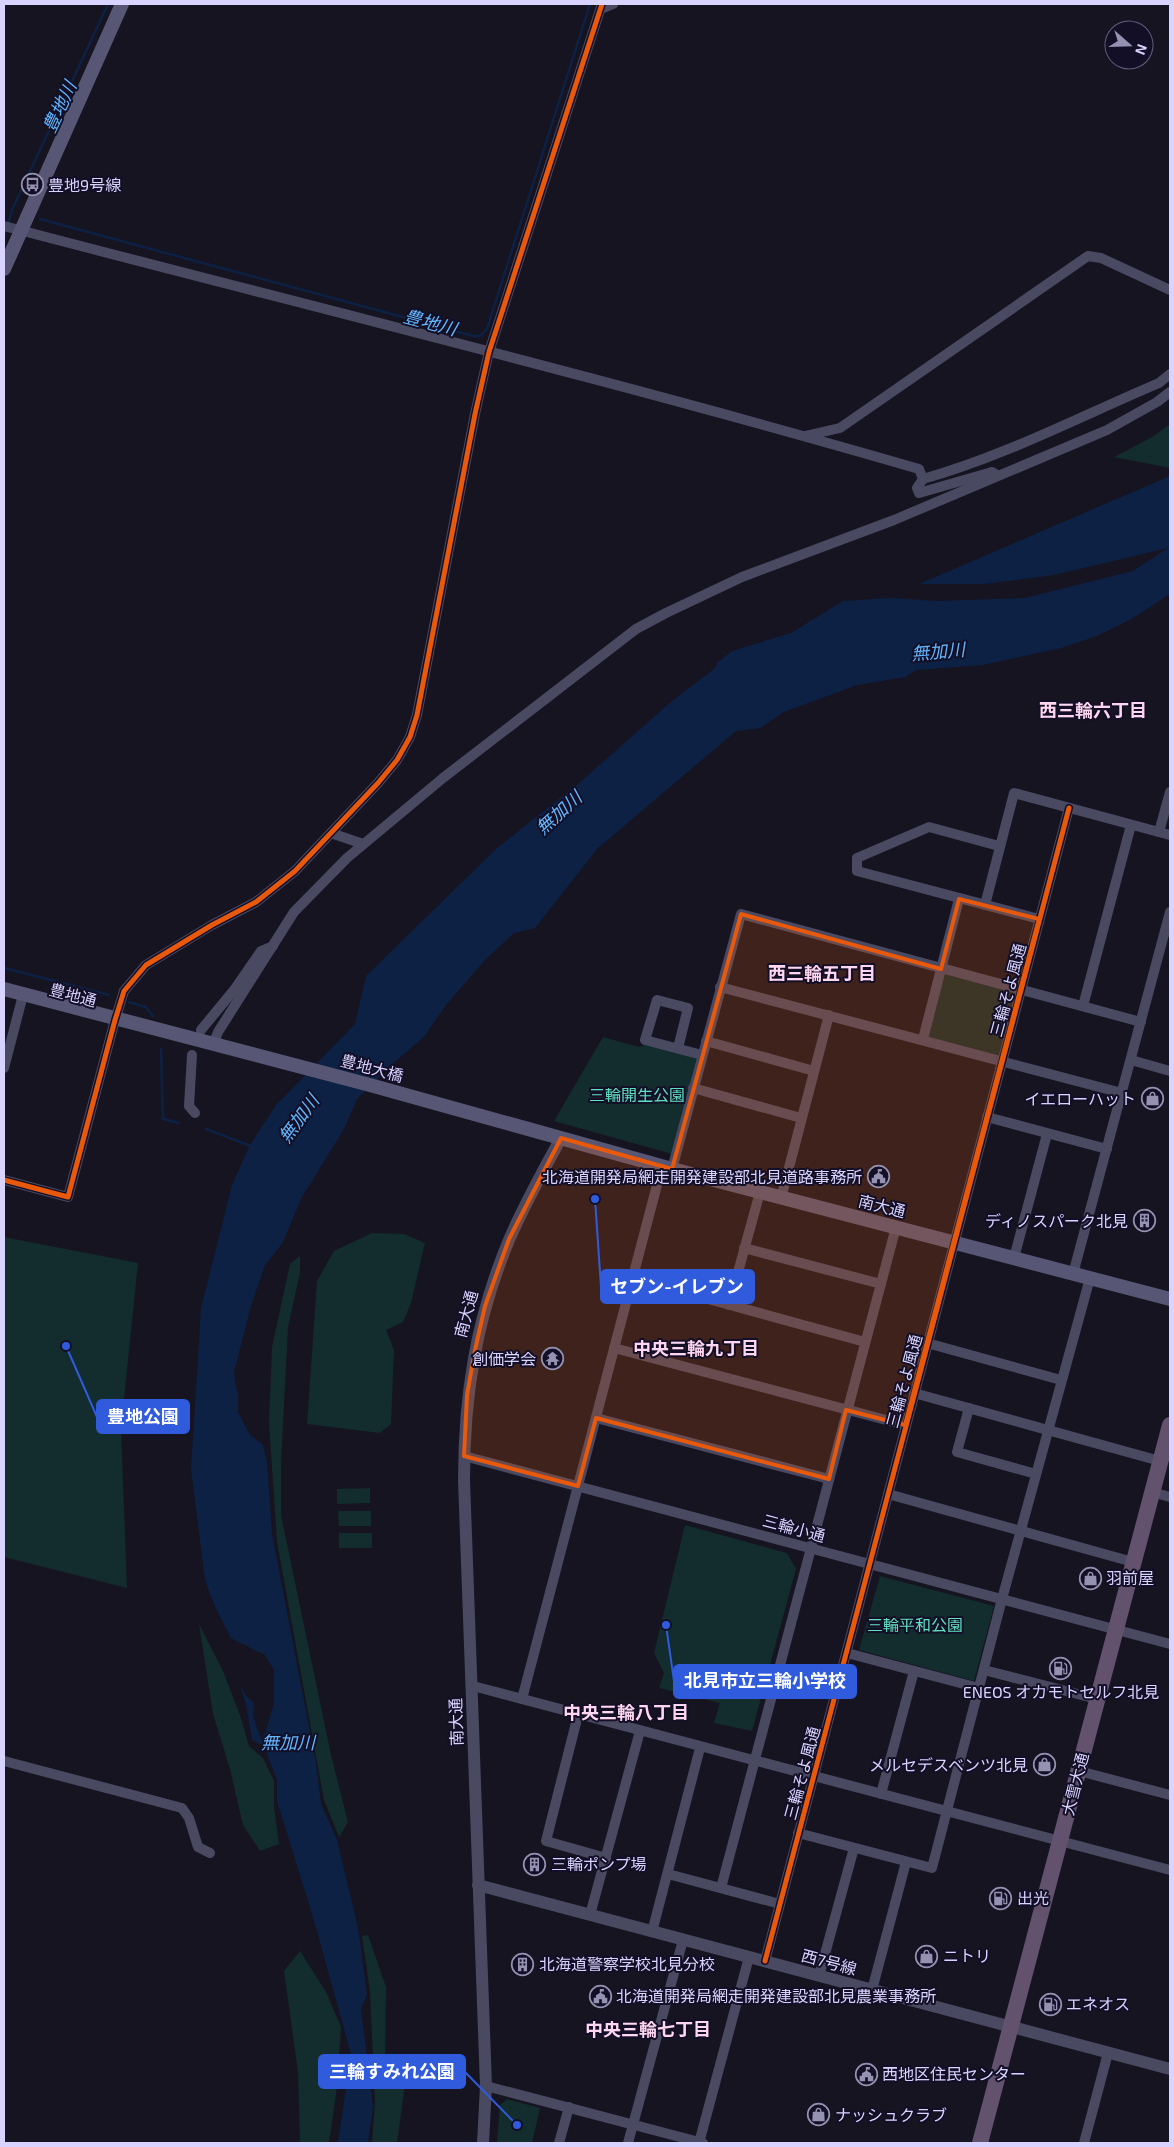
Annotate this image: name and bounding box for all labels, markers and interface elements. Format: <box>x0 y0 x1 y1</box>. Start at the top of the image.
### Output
north arrow <box>1104 20 1154 70</box>
text: N <box>1132 42 1151 57</box>
water label: 豊地川 <box>38 76 81 136</box>
bus stop icon: 豊地9号線 <box>20 173 44 197</box>
place label: 豊地9号線 <box>48 175 121 194</box>
water label: 豊地川 <box>401 304 461 340</box>
water label: 無加川 <box>910 638 968 664</box>
district label: 西三輪六丁目 <box>1039 699 1147 721</box>
water label: 無加川 <box>531 785 587 838</box>
street label: 三輪そよ風通 <box>986 941 1029 1039</box>
district label: 西三輪五丁目 <box>768 962 876 984</box>
street label: 豊地通 <box>47 979 99 1010</box>
street label: 豊地大橋 <box>339 1050 406 1085</box>
park label: 三輪開生公園 <box>589 1085 685 1104</box>
shop icon: イエローハット <box>1140 1087 1164 1111</box>
water label: 無加川 <box>273 1088 324 1147</box>
place label: イエローハット <box>1024 1089 1136 1108</box>
public building icon: 北海道開発局網走開発建設部北見道路事務所 <box>866 1165 890 1189</box>
place label: 北海道開発局網走開発建設部北見道路事務所 <box>542 1167 862 1186</box>
street label: 南大通 <box>857 1190 908 1221</box>
building icon: ディノスパーク北見 <box>1132 1209 1156 1233</box>
place label: ディノスパーク北見 <box>985 1211 1128 1230</box>
callout: セブン-イレブン <box>601 1270 754 1303</box>
text: セブン-イレブン <box>610 1275 744 1297</box>
street label: 南大通 <box>450 1288 481 1340</box>
street label: 三輪そよ風通 <box>882 1332 925 1430</box>
district label: 中央三輪九丁目 <box>633 1337 759 1359</box>
temple icon: 創価学会 <box>540 1347 564 1371</box>
place label: 創価学会 <box>472 1349 536 1368</box>
callout: 豊地公園 <box>97 1400 189 1433</box>
text: 豊地公園 <box>107 1405 179 1427</box>
street label: 三輪小通 <box>761 1510 828 1545</box>
shop icon: 羽前屋 <box>1078 1566 1102 1590</box>
place label: 羽前屋 <box>1106 1568 1154 1587</box>
park label: 三輪平和公園 <box>867 1615 963 1634</box>
fuel station icon: ENEOS オカモトセルフ北見 <box>1049 1656 1073 1680</box>
callout: 北見市立三輪小学校 <box>674 1665 856 1698</box>
text: 北見市立三輪小学校 <box>684 1669 846 1691</box>
place label: ENEOS オカモトセルフ北見 <box>963 1682 1159 1701</box>
street label: 南大通 <box>445 1698 466 1746</box>
district label: 中央三輪八丁目 <box>563 1701 689 1723</box>
street label: 三輪そよ風通 <box>780 1724 823 1822</box>
water label: 無加川 <box>261 1731 317 1753</box>
street label: 大雪大通 <box>1058 1751 1091 1817</box>
shop icon: メルセデスベンツ北見 <box>1032 1753 1056 1777</box>
place label: メルセデスベンツ北見 <box>869 1755 1028 1774</box>
building icon: 三輪ポンプ場 <box>523 1852 547 1876</box>
place label: 三輪ポンプ場 <box>551 1854 647 1873</box>
fuel station icon: 出光 <box>989 1886 1013 1910</box>
place label: 出光 <box>1017 1888 1049 1907</box>
shop icon: ニトリ <box>915 1944 939 1968</box>
street label: 西7号線 <box>800 1945 859 1978</box>
place label: ニトリ <box>943 1946 991 1965</box>
building icon: 北海道警察学校北見分校 <box>511 1952 535 1976</box>
place label: 北海道警察学校北見分校 <box>539 1954 715 1973</box>
public building icon: 北海道開発局網走開発建設部北見農業事務所 <box>588 1984 612 2008</box>
place label: 北海道開発局網走開発建設部北見農業事務所 <box>616 1986 936 2005</box>
fuel station icon: エネオス <box>1038 1992 1062 2016</box>
place label: エネオス <box>1066 1994 1130 2013</box>
district label: 中央三輪七丁目 <box>585 2018 711 2040</box>
callout: 三輪すみれ公園 <box>319 2055 465 2088</box>
text: 三輪すみれ公園 <box>329 2060 455 2082</box>
public building icon: 西地区住民センター <box>854 2062 878 2086</box>
place label: 西地区住民センター <box>882 2064 1026 2083</box>
shop icon: ナッシュクラブ <box>807 2103 831 2127</box>
place label: ナッシュクラブ <box>835 2105 947 2124</box>

